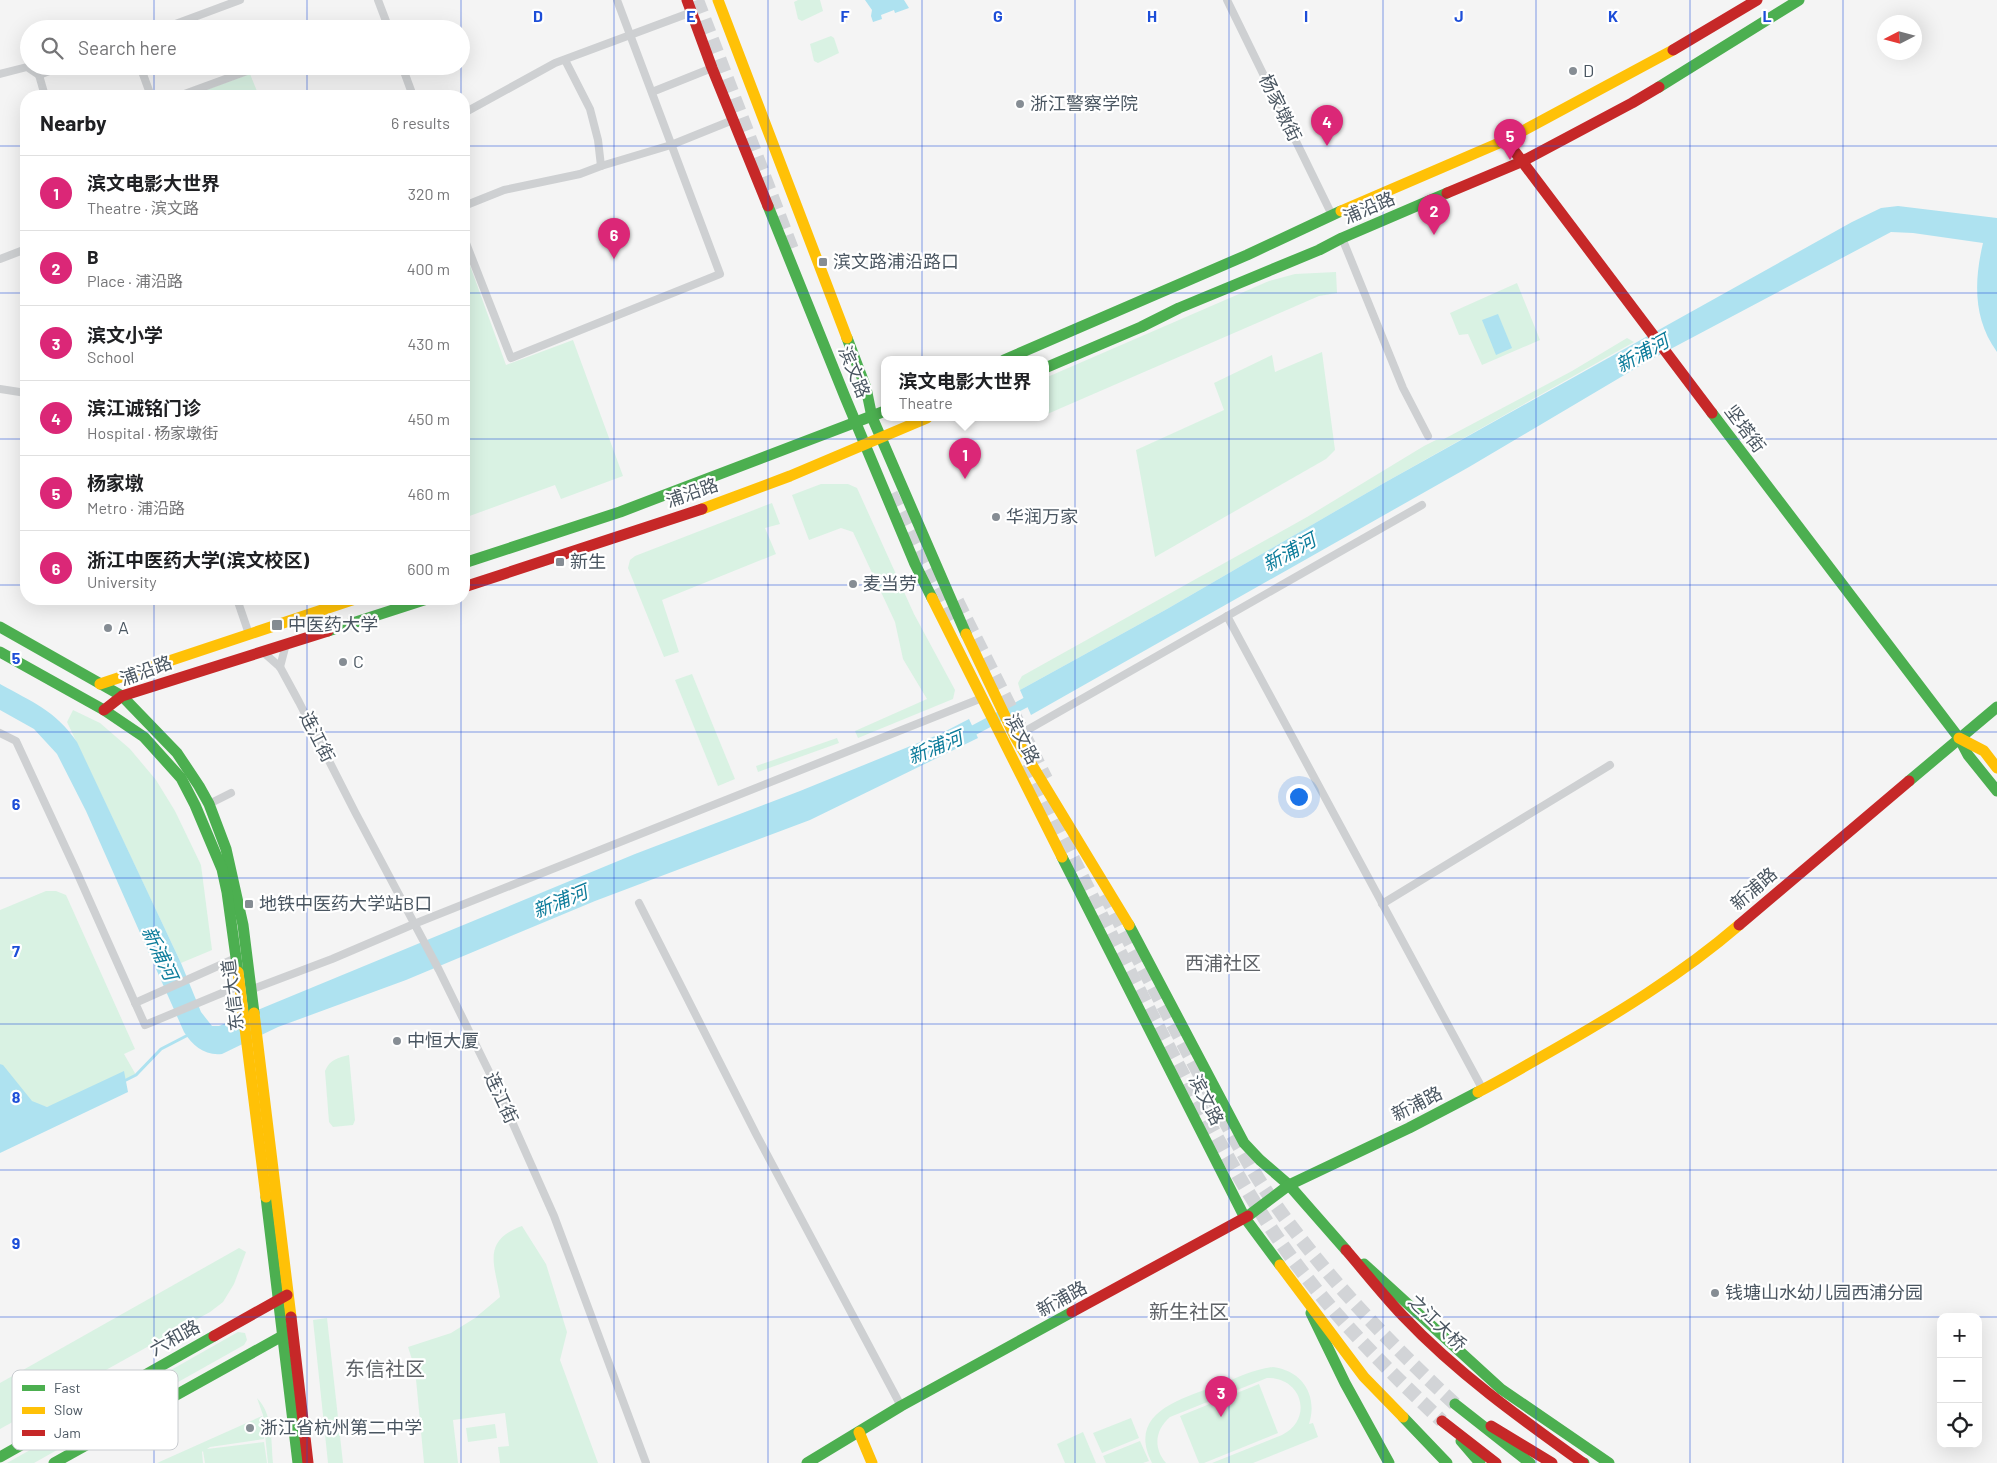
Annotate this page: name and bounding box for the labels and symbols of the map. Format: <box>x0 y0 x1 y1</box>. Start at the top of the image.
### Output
text: D <box>533 6 543 25</box>
text: E <box>686 6 696 25</box>
text: F <box>841 6 850 25</box>
text: G <box>993 6 1003 25</box>
text: H <box>1147 6 1157 25</box>
text: I <box>1304 6 1308 25</box>
text: J <box>1454 6 1464 25</box>
text: K <box>1608 6 1618 25</box>
text: L <box>1762 6 1772 25</box>
north arrow <box>1877 15 1922 60</box>
place label: D <box>1583 59 1594 81</box>
marker: D <box>1567 65 1579 77</box>
street label: 杨家墩街 <box>1255 70 1307 145</box>
place label: 浙江警察学院 <box>1030 92 1138 114</box>
marker: 浙江警察学院 <box>1014 98 1026 110</box>
pin: 4 <box>1311 105 1343 146</box>
pin: 5 <box>1494 119 1526 160</box>
street label: 浦沿路 <box>1339 186 1398 228</box>
pin: 2 <box>1418 194 1450 235</box>
pin: 6 <box>598 218 630 259</box>
place label: 滨文路浦沿路口 <box>833 250 959 272</box>
marker: 滨文路浦沿路口 <box>817 256 829 268</box>
water label: 新浦河 <box>1611 327 1676 376</box>
street label: 滨文路 <box>835 342 875 401</box>
street label: 坚塔街 <box>1721 400 1771 457</box>
pin: 1 <box>949 438 981 479</box>
street label: 浦沿路 <box>663 473 721 511</box>
place label: 华润万家 <box>1006 505 1078 527</box>
marker: 华润万家 <box>990 511 1002 523</box>
water label: 新浦河 <box>1258 526 1323 575</box>
place label: 新生 <box>570 550 606 572</box>
marker: 新生 <box>554 556 566 568</box>
place label: 麦当劳 <box>863 572 917 594</box>
marker: 麦当劳 <box>847 578 859 590</box>
place label: 中医药大学 <box>288 613 378 635</box>
place label: A <box>118 616 129 638</box>
marker: 中医药大学 <box>270 618 284 632</box>
marker: A <box>102 622 114 634</box>
text: 5 <box>12 648 21 667</box>
street label: 浦沿路 <box>117 650 175 690</box>
place label: C <box>353 650 364 672</box>
marker: C <box>337 656 349 668</box>
street label: 连江街 <box>296 707 340 766</box>
street label: 滨文路 <box>1001 709 1045 768</box>
water label: 新浦河 <box>904 724 969 768</box>
your location <box>1286 784 1312 810</box>
text: 6 <box>12 794 21 813</box>
street label: 新浦路 <box>1726 862 1781 914</box>
water label: 新浦河 <box>529 878 594 922</box>
place label: 地铁中医药大学站B口 <box>259 892 432 914</box>
marker: 地铁中医药大学站B口 <box>243 898 255 910</box>
water label: 新浦河 <box>138 922 185 987</box>
text: 7 <box>12 941 20 960</box>
district label: 西浦社区 <box>1185 951 1261 974</box>
street label: 东信大道 <box>217 958 247 1032</box>
place label: 中恒大厦 <box>407 1029 479 1051</box>
marker: 中恒大厦 <box>391 1035 403 1047</box>
street label: 连江街 <box>481 1068 523 1127</box>
street label: 滨文路 <box>1185 1070 1229 1129</box>
street label: 新浦路 <box>1387 1081 1446 1125</box>
text: 8 <box>12 1087 21 1106</box>
text: 9 <box>12 1233 20 1252</box>
street label: 新浦路 <box>1033 1275 1090 1321</box>
place label: 钱塘山水幼儿园西浦分园 <box>1725 1281 1923 1303</box>
marker: 钱塘山水幼儿园西浦分园 <box>1709 1287 1721 1299</box>
street label: 之江大桥 <box>1404 1289 1471 1355</box>
district label: 新生社区 <box>1149 1299 1229 1323</box>
street label: 六和路 <box>146 1314 203 1360</box>
district label: 东信社区 <box>345 1356 425 1380</box>
legend <box>12 1370 178 1450</box>
pin: 3 <box>1205 1376 1237 1417</box>
text: Fast <box>54 1379 80 1396</box>
text: Slow <box>54 1401 83 1418</box>
place label: 浙江省杭州第二中学 <box>260 1416 422 1438</box>
marker: 浙江省杭州第二中学 <box>244 1422 256 1434</box>
text: Jam <box>54 1424 81 1441</box>

